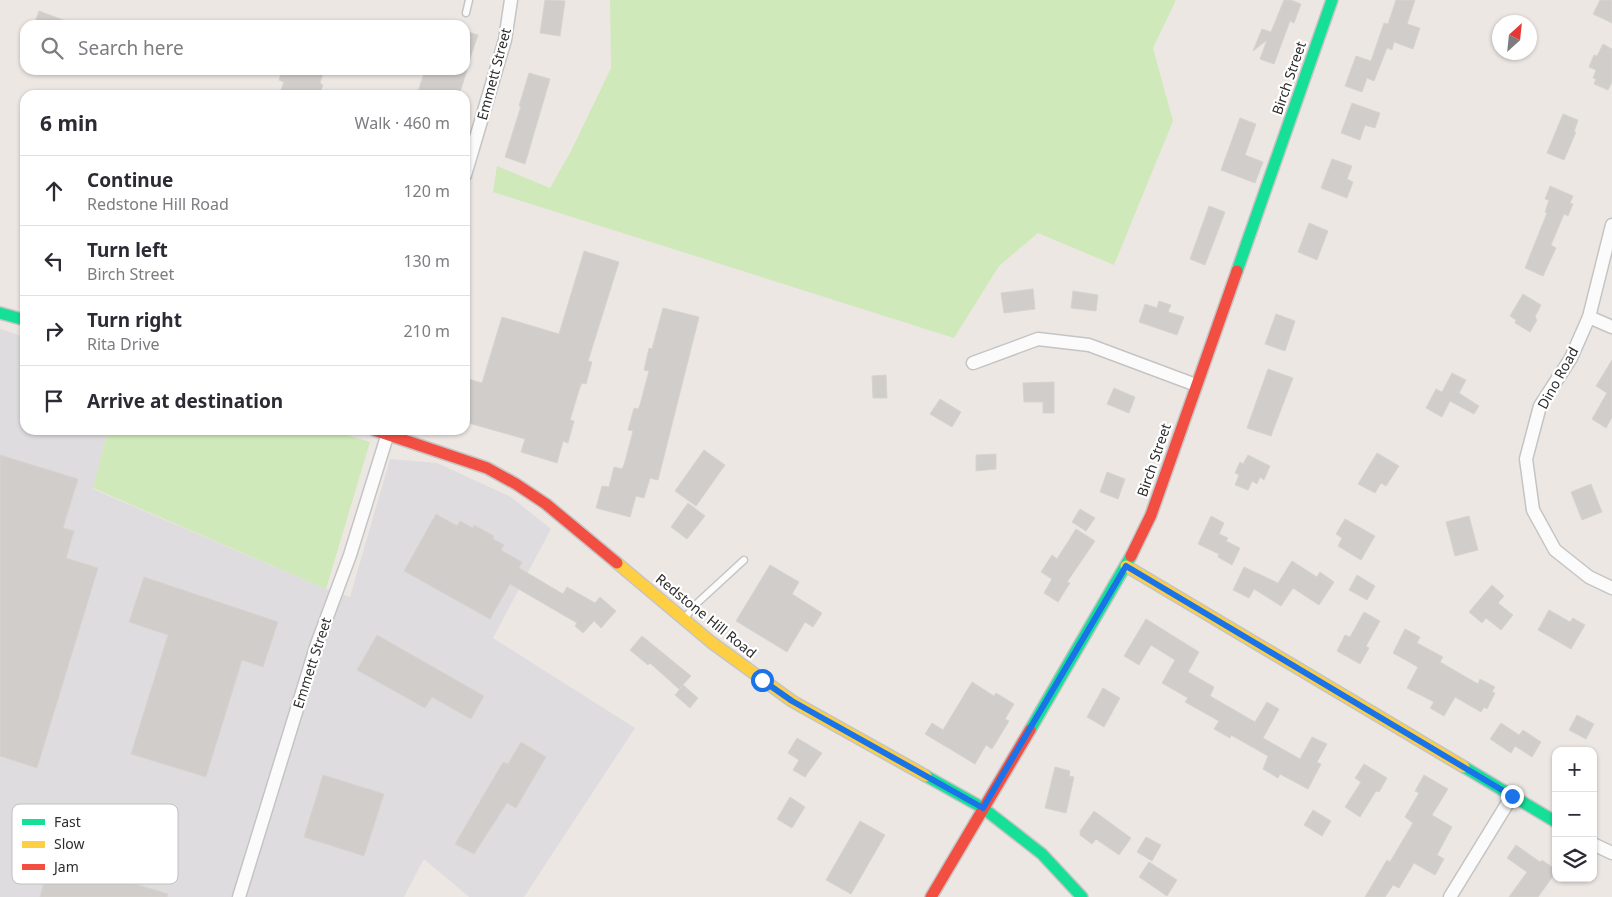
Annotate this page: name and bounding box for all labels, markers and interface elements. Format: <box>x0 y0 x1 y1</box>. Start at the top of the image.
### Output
north arrow <box>1492 15 1537 60</box>
search box <box>20 20 470 75</box>
street label: Emmett Street <box>472 26 515 122</box>
icon: search <box>38 34 66 62</box>
text: Search here <box>78 35 184 61</box>
street label: Birch Street <box>1267 39 1310 117</box>
text: 6 min <box>40 109 98 137</box>
text: Walk · 460 m <box>355 112 450 134</box>
text: Continue <box>87 167 173 193</box>
icon: ahead <box>40 177 68 205</box>
text: 120 m <box>403 180 450 202</box>
text: Redstone Hill Road <box>87 193 229 215</box>
text: Turn left <box>87 237 168 263</box>
icon: left <box>40 247 68 275</box>
text: 130 m <box>403 250 450 272</box>
text: Birch Street <box>87 263 174 285</box>
text: Turn right <box>87 307 182 333</box>
icon: right <box>40 317 68 345</box>
text: 210 m <box>403 320 450 342</box>
text: Rita Drive <box>87 333 160 355</box>
street label: Dino Road <box>1533 343 1582 412</box>
icon: arrive <box>40 387 68 415</box>
text: Arrive at destination <box>87 388 283 414</box>
street label: Birch Street <box>1132 421 1175 499</box>
street label: Redstone Hill Road <box>652 569 761 662</box>
street label: Emmett Street <box>288 615 335 711</box>
route start <box>751 669 774 692</box>
map controls <box>1552 747 1597 882</box>
button: + <box>1552 747 1597 792</box>
route end <box>1501 785 1524 808</box>
button: − <box>1552 792 1597 837</box>
legend <box>12 804 178 884</box>
text: Fast <box>54 812 81 831</box>
text: Slow <box>54 834 85 853</box>
button: layers <box>1552 837 1597 882</box>
text: Jam <box>52 857 79 876</box>

